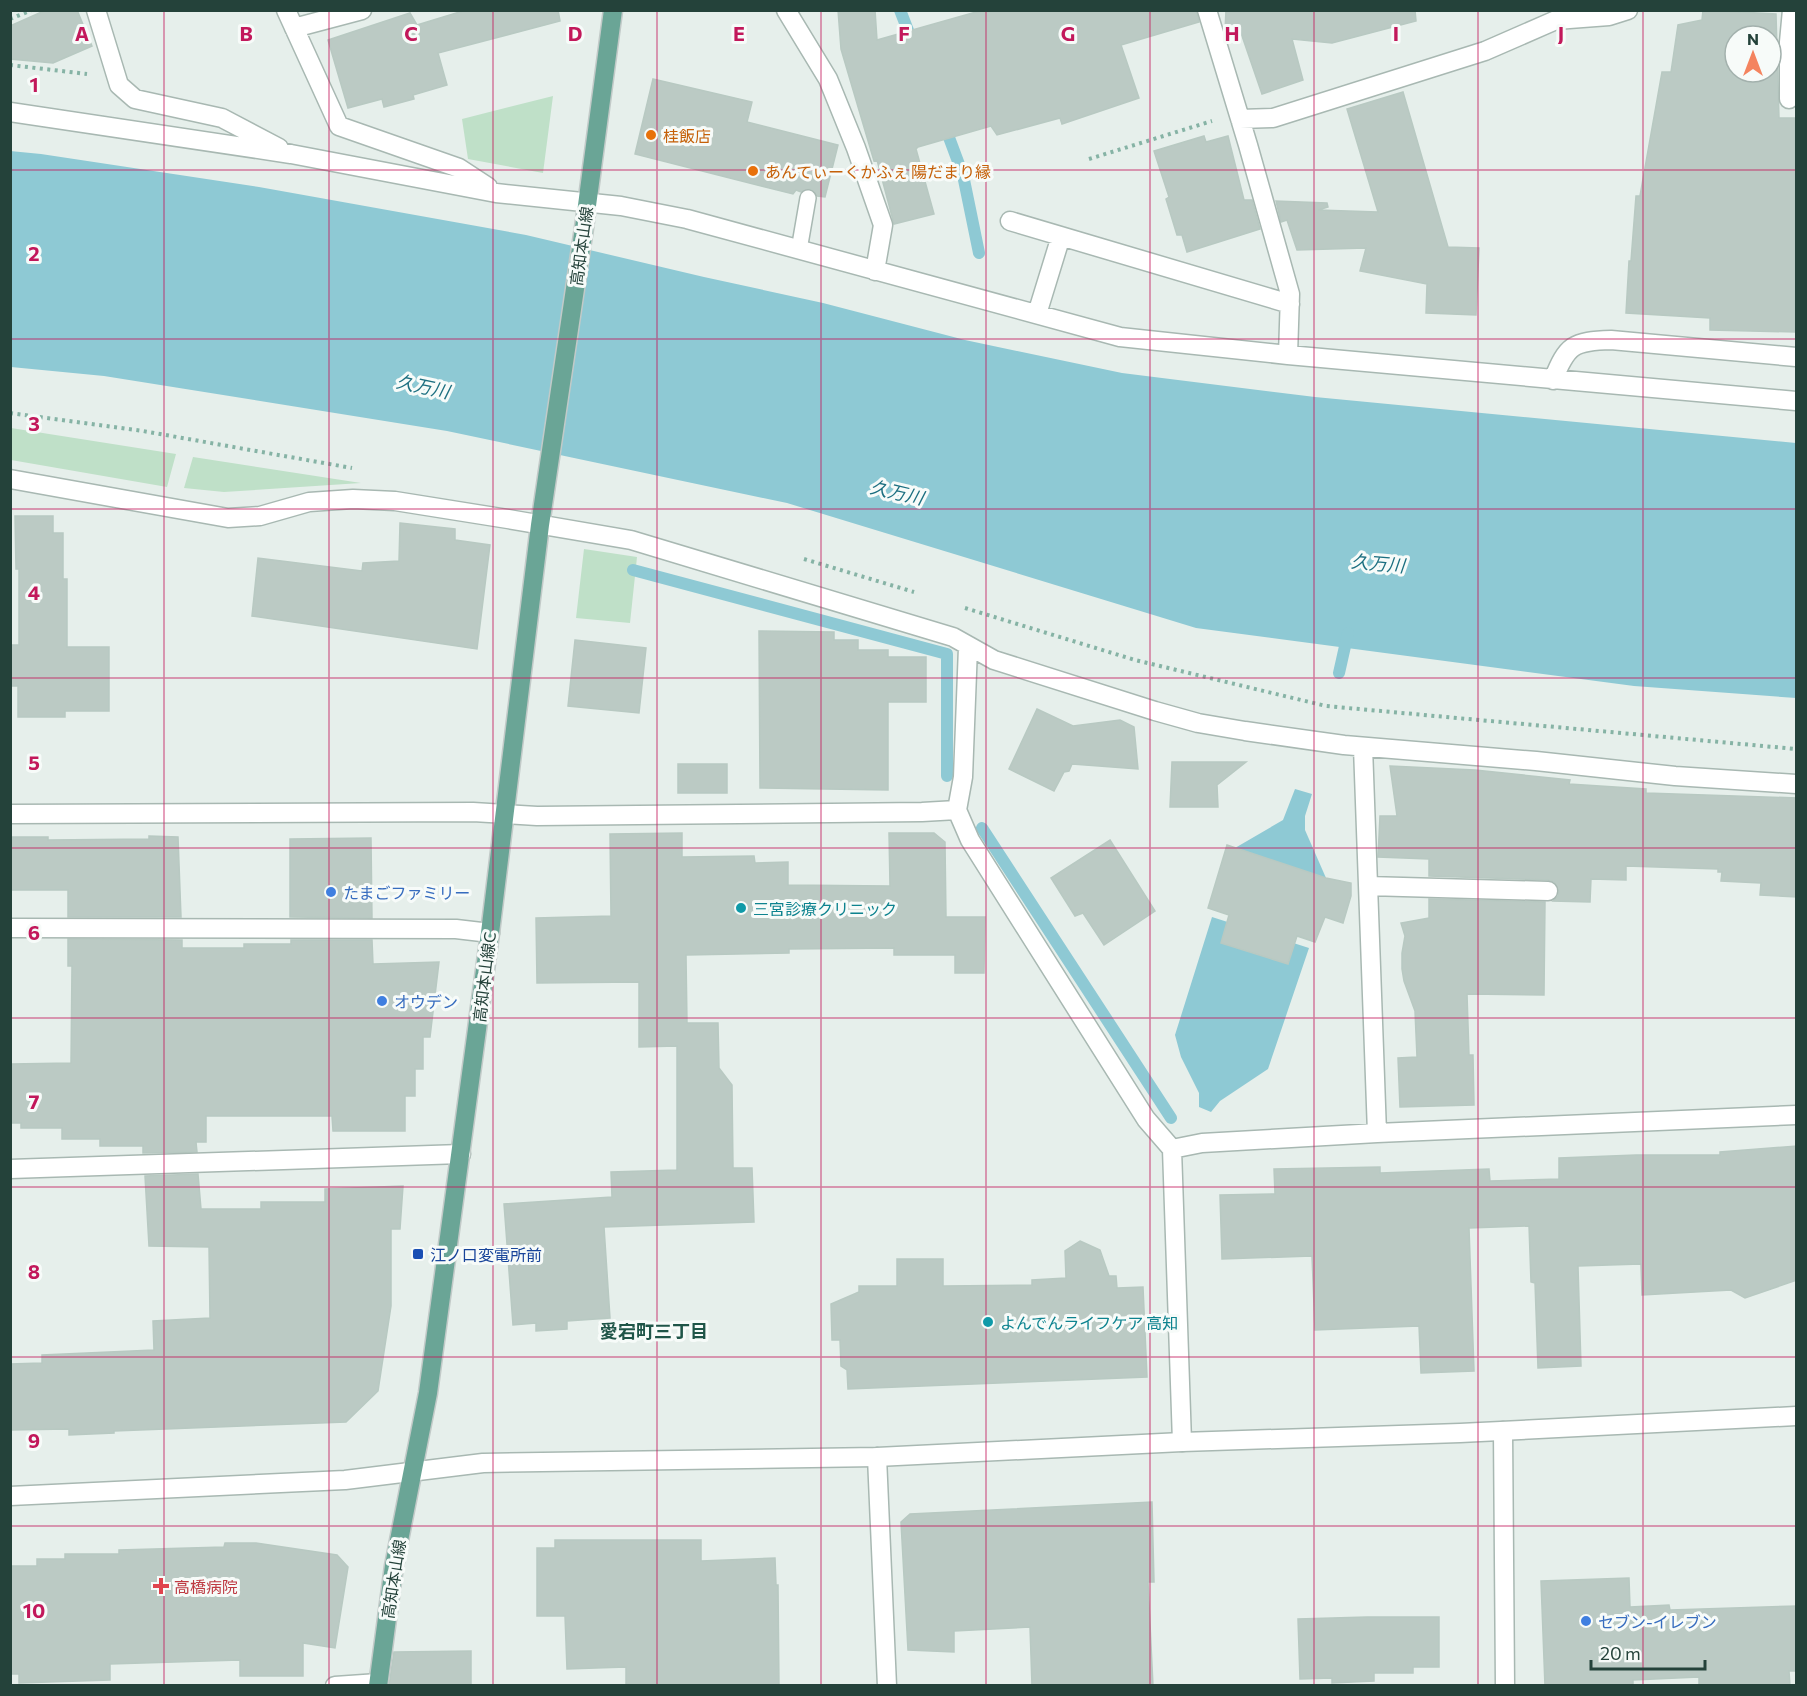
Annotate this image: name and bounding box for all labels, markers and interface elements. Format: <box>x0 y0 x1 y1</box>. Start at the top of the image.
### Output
text: A <box>75 21 89 45</box>
text: B <box>239 21 253 45</box>
text: C <box>404 21 418 45</box>
text: D <box>568 21 582 45</box>
text: E <box>733 21 745 45</box>
text: F <box>898 21 910 45</box>
text: G <box>1061 21 1075 45</box>
text: H <box>1225 21 1240 45</box>
text: I <box>1393 21 1399 45</box>
text: J <box>1558 21 1564 45</box>
north arrow <box>1723 24 1783 84</box>
text: N <box>1747 29 1759 48</box>
text: 1 <box>29 72 39 96</box>
place label: 桂飯店 <box>663 126 711 145</box>
marker: 桂飯店 <box>644 128 658 142</box>
place label: あんてぃーくかふぇ 陽だまり縁 <box>765 162 991 181</box>
marker: あんてぃーくかふぇ 陽だまり縁 <box>746 164 760 178</box>
street label: 高知本山線 <box>566 205 596 287</box>
text: 2 <box>28 241 40 265</box>
water label: 久万川 <box>394 370 454 403</box>
text: 3 <box>28 411 40 435</box>
water label: 久万川 <box>868 475 928 509</box>
water label: 久万川 <box>1350 550 1408 576</box>
text: 4 <box>28 580 40 604</box>
text: 5 <box>28 750 40 774</box>
place label: たまごファミリー <box>343 883 471 902</box>
marker: たまごファミリー <box>324 885 338 899</box>
place label: 三宮診療クリニック <box>753 899 897 918</box>
marker: 三宮診療クリニック <box>734 901 748 915</box>
text: 6 <box>28 920 40 944</box>
street label: 高知本山線C <box>469 931 499 1023</box>
place label: オウデン <box>394 992 458 1011</box>
marker: オウデン <box>375 994 389 1008</box>
text: 7 <box>29 1089 40 1113</box>
place label: 江ノ口変電所前 <box>430 1245 542 1264</box>
marker: 江ノ口変電所前 <box>411 1247 425 1261</box>
text: 8 <box>28 1259 40 1283</box>
place label: よんでんライフケア 高知 <box>1000 1313 1178 1332</box>
marker: よんでんライフケア 高知 <box>981 1315 995 1329</box>
district label: 愛宕町三丁目 <box>600 1320 708 1342</box>
text: 9 <box>28 1428 40 1452</box>
street label: 高知本山線 <box>377 1538 409 1620</box>
marker: 高橋病院 <box>152 1577 170 1595</box>
place label: 高橋病院 <box>174 1577 238 1596</box>
text: 10 <box>23 1598 45 1622</box>
place label: セブン-イレブン <box>1598 1612 1717 1631</box>
marker: セブン-イレブン <box>1579 1614 1593 1628</box>
scale bar <box>1591 1633 1705 1671</box>
text: 20 m <box>1600 1642 1641 1664</box>

